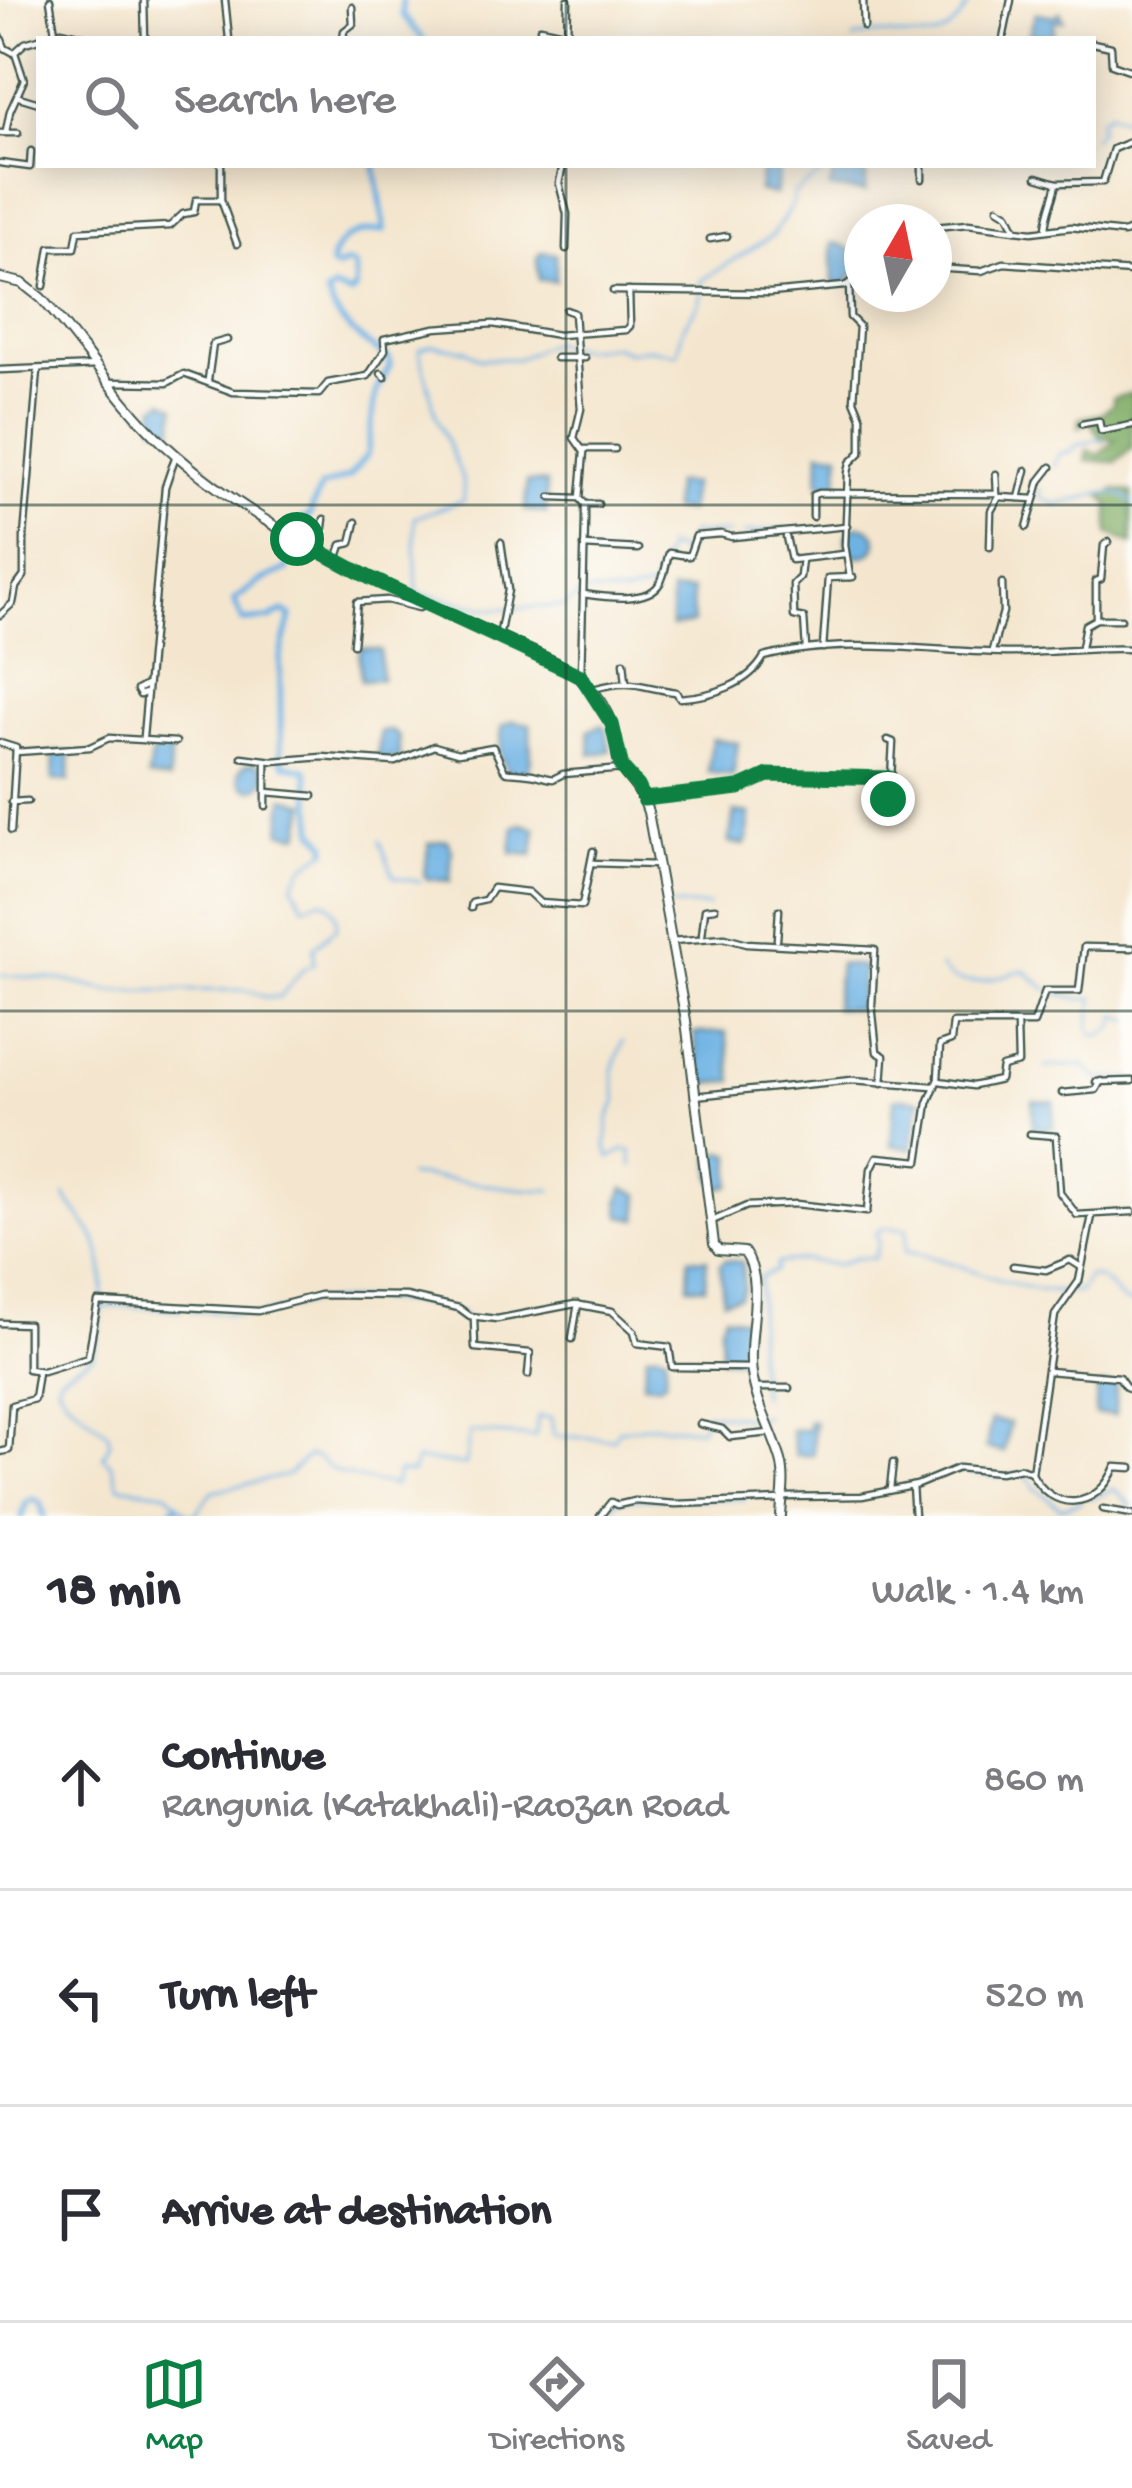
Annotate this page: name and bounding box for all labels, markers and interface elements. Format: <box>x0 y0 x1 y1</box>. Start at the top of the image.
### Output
search box <box>36 36 1096 168</box>
icon: search <box>78 69 144 135</box>
text: Search here <box>174 76 396 129</box>
north arrow <box>844 204 952 312</box>
route start <box>270 512 324 566</box>
route end <box>861 772 915 826</box>
text: 18 min <box>48 1564 180 1624</box>
text: Walk · 1.4 km <box>872 1571 1084 1617</box>
text: Continue <box>162 1732 325 1785</box>
icon: ahead <box>48 1749 114 1815</box>
text: 860 m <box>984 1759 1084 1805</box>
text: Rangunia (Katakhali)-Raozan Road <box>162 1785 727 1831</box>
icon: left <box>48 1965 114 2031</box>
text: Turn left <box>162 1971 314 2024</box>
text: 520 m <box>985 1975 1084 2021</box>
icon: arrive <box>48 2181 114 2247</box>
text: Arrive at destination <box>162 2187 551 2240</box>
tab: Map <box>141 2351 207 2461</box>
tab: Directions <box>490 2351 624 2461</box>
tab: Saved <box>906 2351 991 2461</box>

